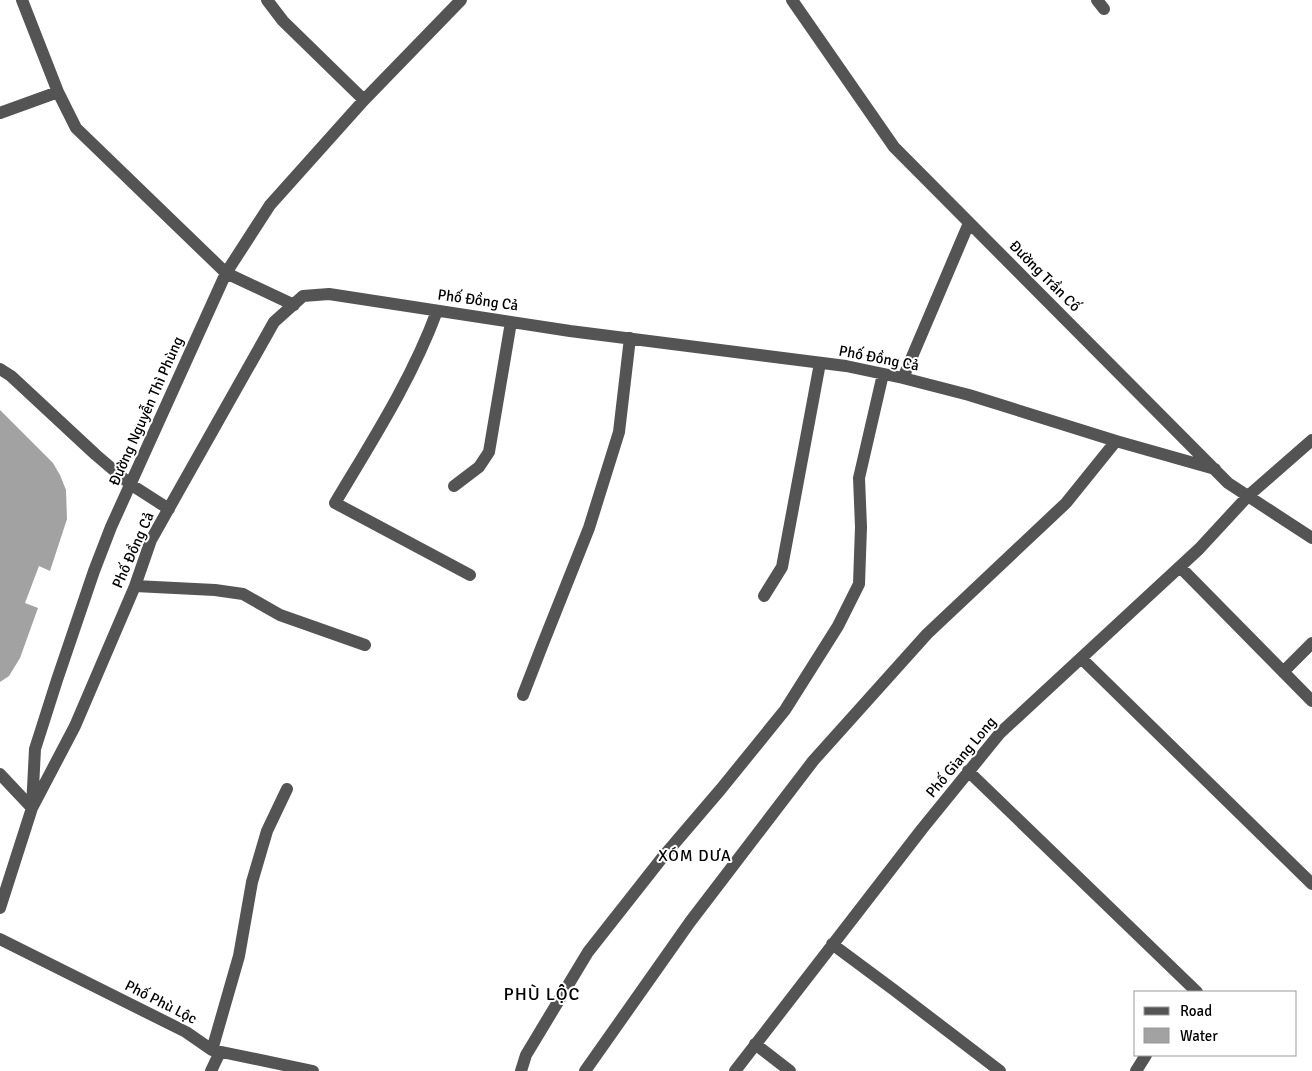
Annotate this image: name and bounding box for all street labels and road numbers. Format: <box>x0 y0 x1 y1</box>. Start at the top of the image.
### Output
street label: Đường Trần Cố <box>1006 237 1084 315</box>
street label: Phố Đồng Cả <box>436 285 520 315</box>
street label: Đường Nguyễn Thì Phùng <box>104 333 187 488</box>
street label: Phố Đồng Cả <box>837 341 921 375</box>
street label: Phố Đồng Cả <box>108 509 158 591</box>
street label: Phố Giang Long <box>922 713 1000 801</box>
street label: Phố Phù Lộc <box>122 976 200 1028</box>

